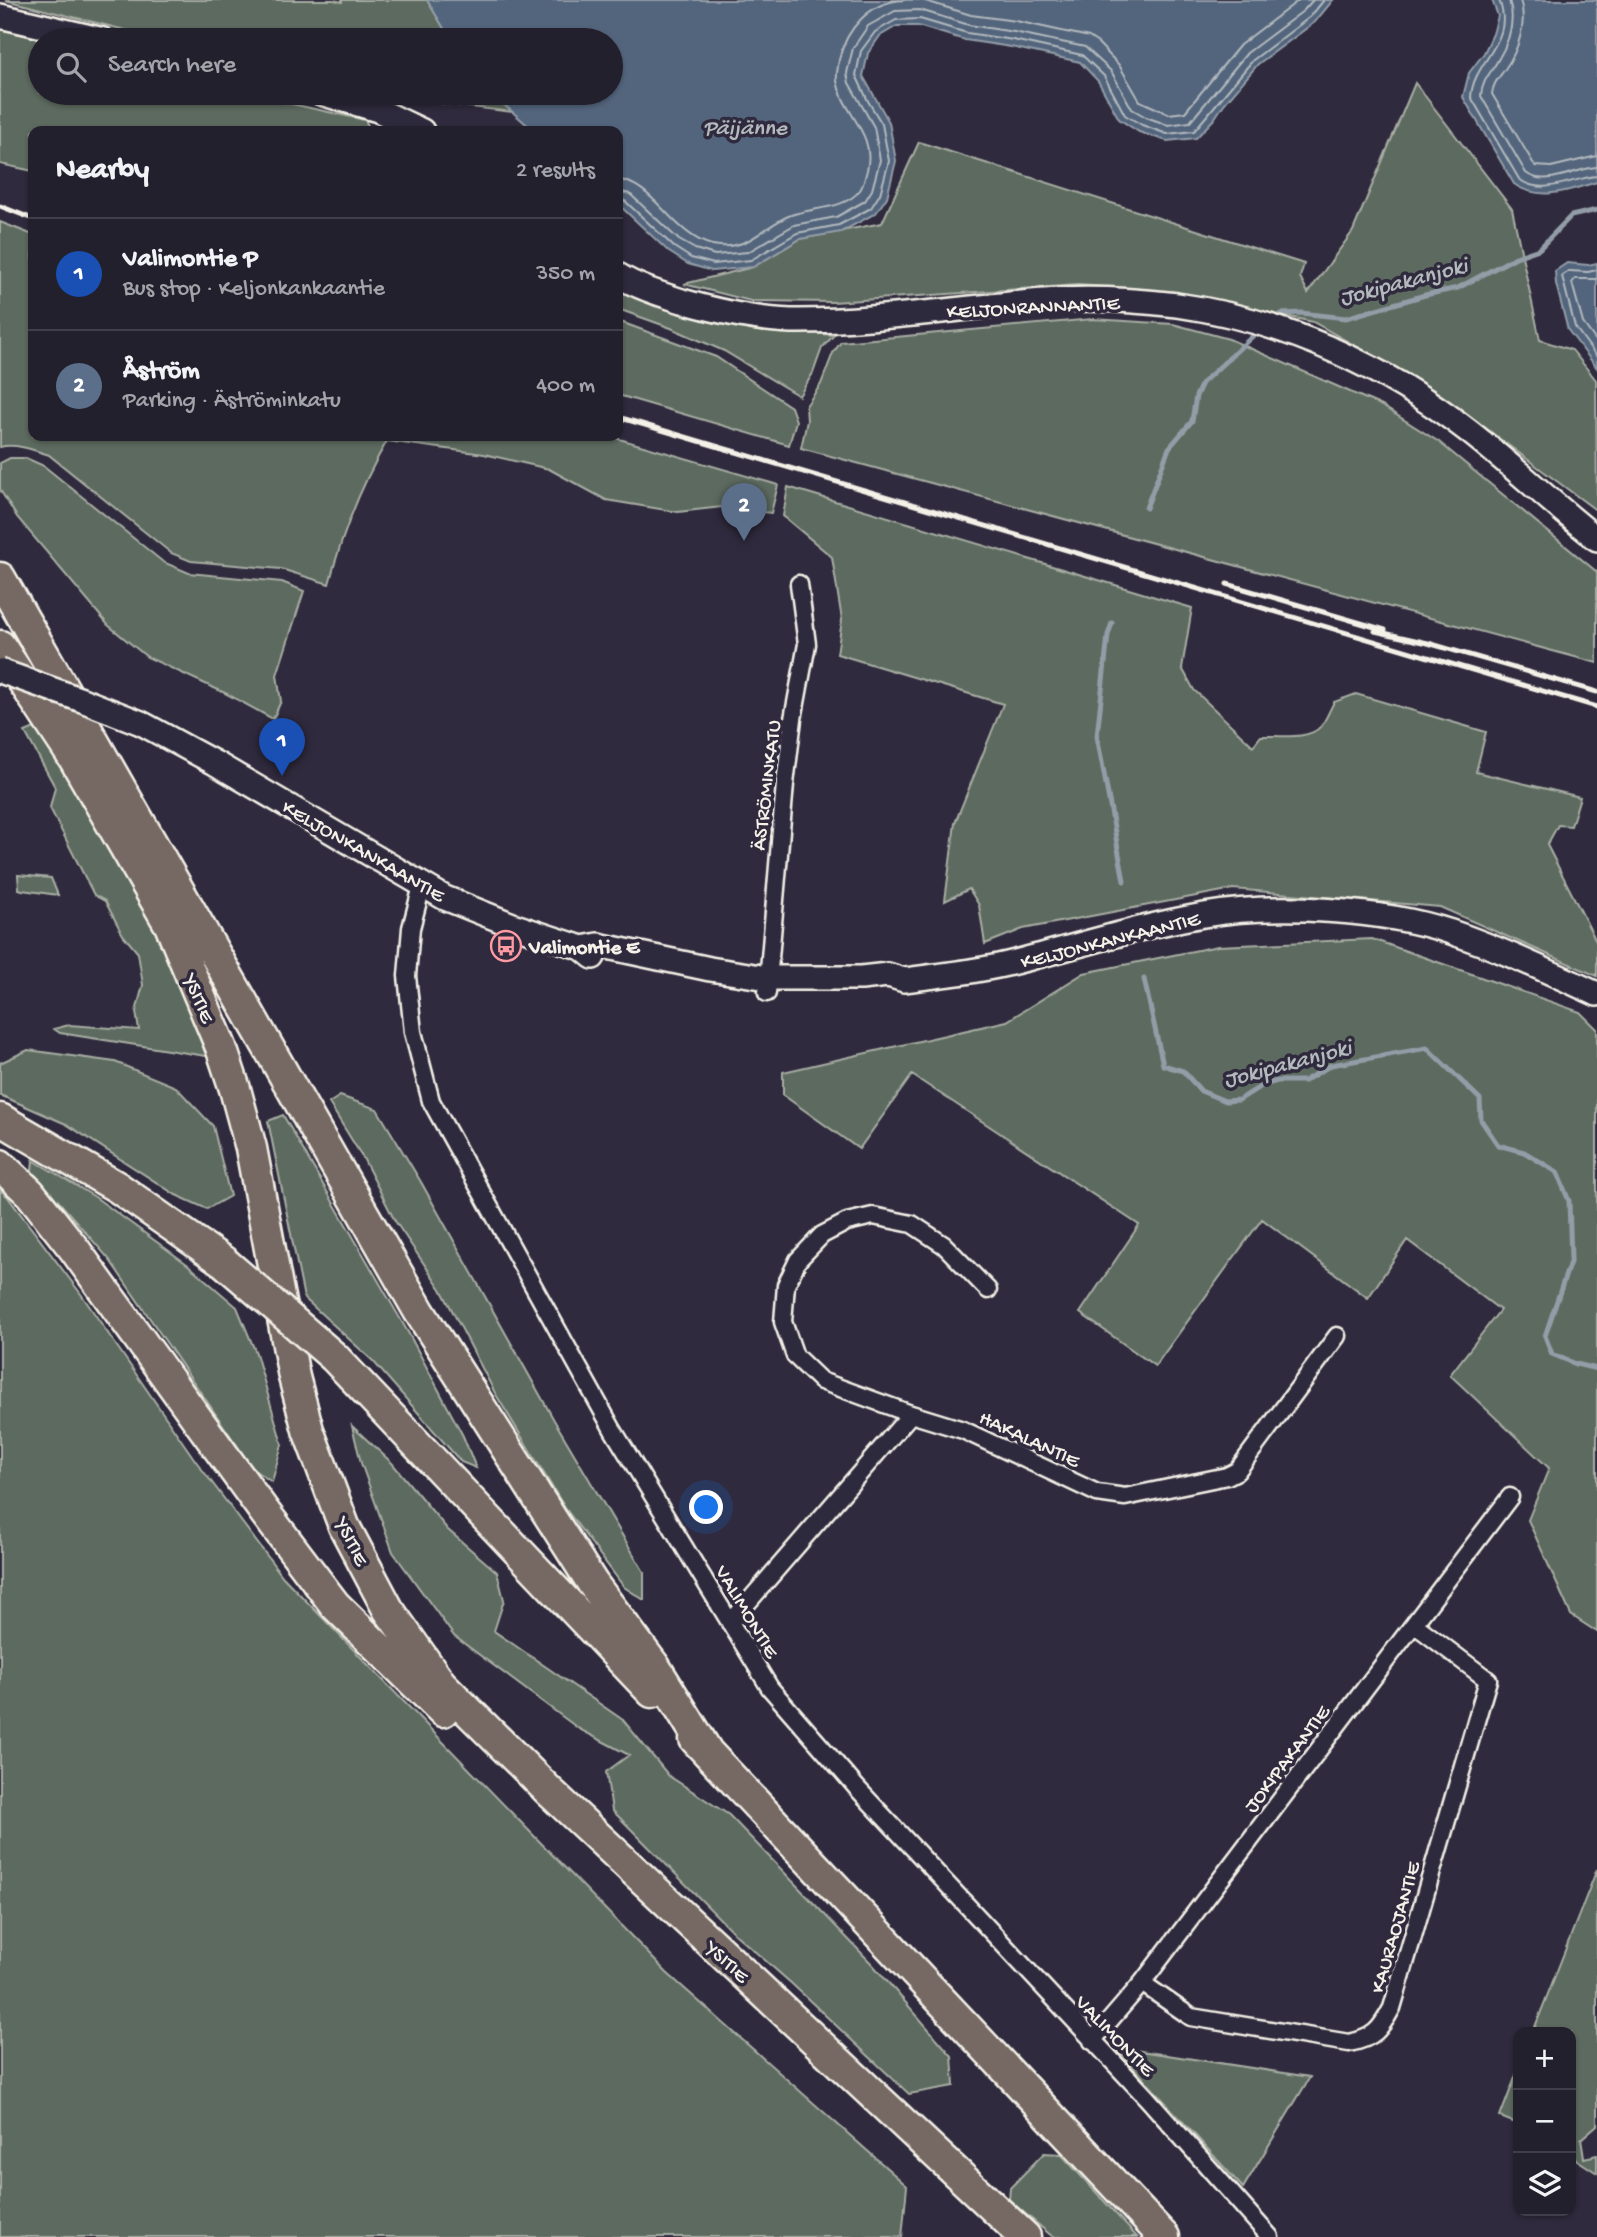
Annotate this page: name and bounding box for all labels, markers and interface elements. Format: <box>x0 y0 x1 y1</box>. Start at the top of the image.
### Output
search box <box>28 28 623 105</box>
icon: search <box>52 48 90 86</box>
text: Search here <box>108 51 236 82</box>
water label: Päijänne <box>703 116 788 143</box>
text: Nearby <box>56 154 149 189</box>
text: 2 results <box>516 158 595 185</box>
text: Valimontie P <box>123 245 258 276</box>
water label: Jokipakanjoki <box>1337 253 1474 313</box>
text: 1 <box>74 261 84 288</box>
text: 350 m <box>536 261 595 288</box>
text: Bus stop · Keljonkankaantie <box>123 276 385 303</box>
street label: KELJONRANNANTIE <box>946 292 1121 327</box>
text: Åström <box>123 357 200 388</box>
text: 2 <box>73 373 85 400</box>
text: 400 m <box>536 373 595 400</box>
text: Parking · Äströminkatu <box>123 388 341 415</box>
pin: 2 <box>721 483 767 541</box>
pin: 1 <box>259 718 305 776</box>
street label: ÄSTRÖMINKATU <box>748 719 789 852</box>
street label: KELJONKANKAANTIE <box>276 796 449 910</box>
street label: KELJONKANKAANTIE <box>1019 908 1204 977</box>
bus stop icon: Valimontie E <box>489 929 523 963</box>
place label: Valimontie E <box>528 937 641 962</box>
street label: YSITIE <box>175 969 219 1028</box>
water label: Jokipakanjoki <box>1221 1035 1358 1095</box>
street label: HAKALANTIE <box>974 1407 1084 1476</box>
your location <box>689 1490 723 1524</box>
street label: YSITIE <box>327 1512 373 1572</box>
street label: VALIMONTIE <box>707 1561 783 1665</box>
street label: JOKIPAKANTIE <box>1240 1701 1338 1819</box>
street label: KAURAOJANTIE <box>1367 1859 1428 1997</box>
street label: YSITIE <box>697 1936 753 1991</box>
street label: VALIMONTIE <box>1068 1991 1159 2084</box>
map controls <box>1513 2027 1576 2216</box>
button: + <box>1513 2027 1576 2090</box>
button: − <box>1513 2090 1576 2153</box>
button: layers <box>1513 2153 1576 2216</box>

